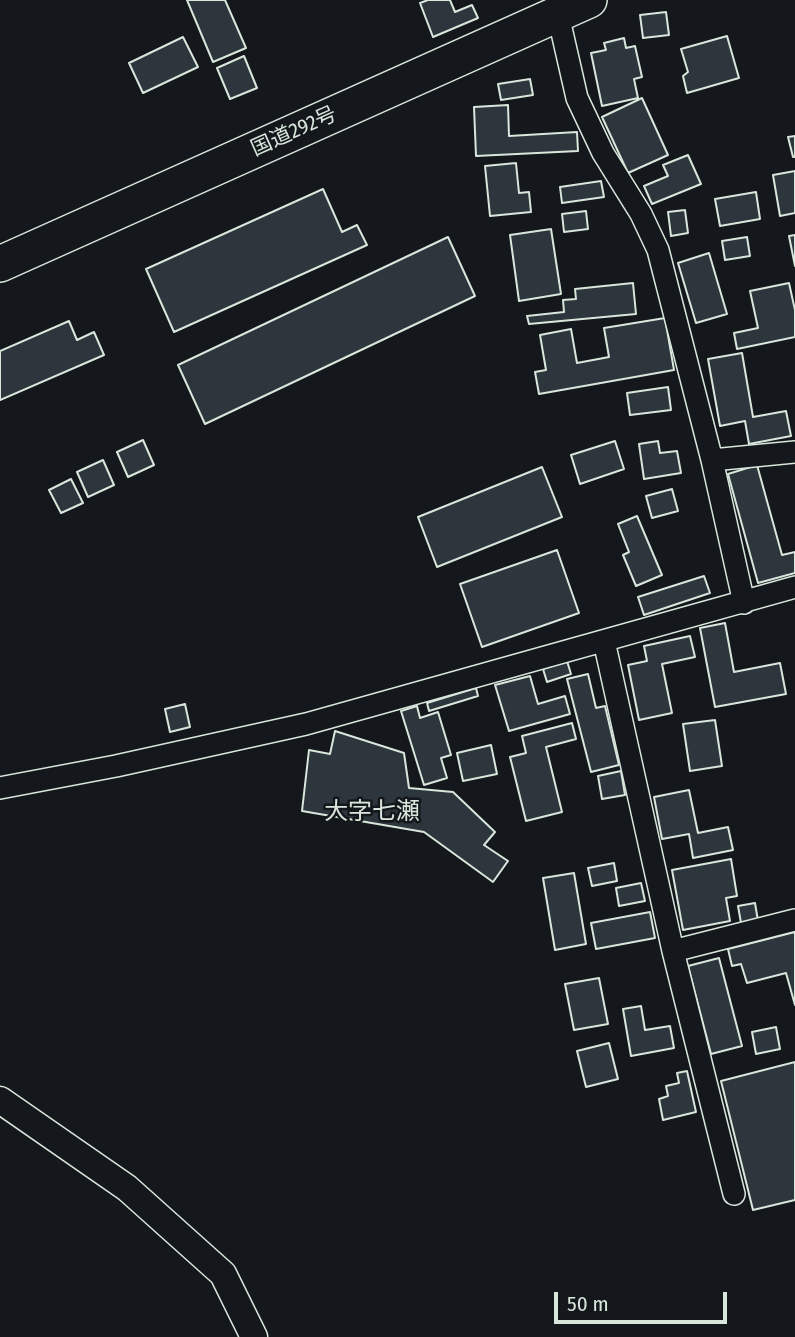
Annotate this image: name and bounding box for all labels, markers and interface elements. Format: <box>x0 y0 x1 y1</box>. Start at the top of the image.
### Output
street label: 国道292号 <box>247 102 341 162</box>
district label: 大字七瀬 <box>324 798 420 826</box>
scale bar <box>557 1278 730 1322</box>
text: 50 m <box>567 1291 609 1317</box>

